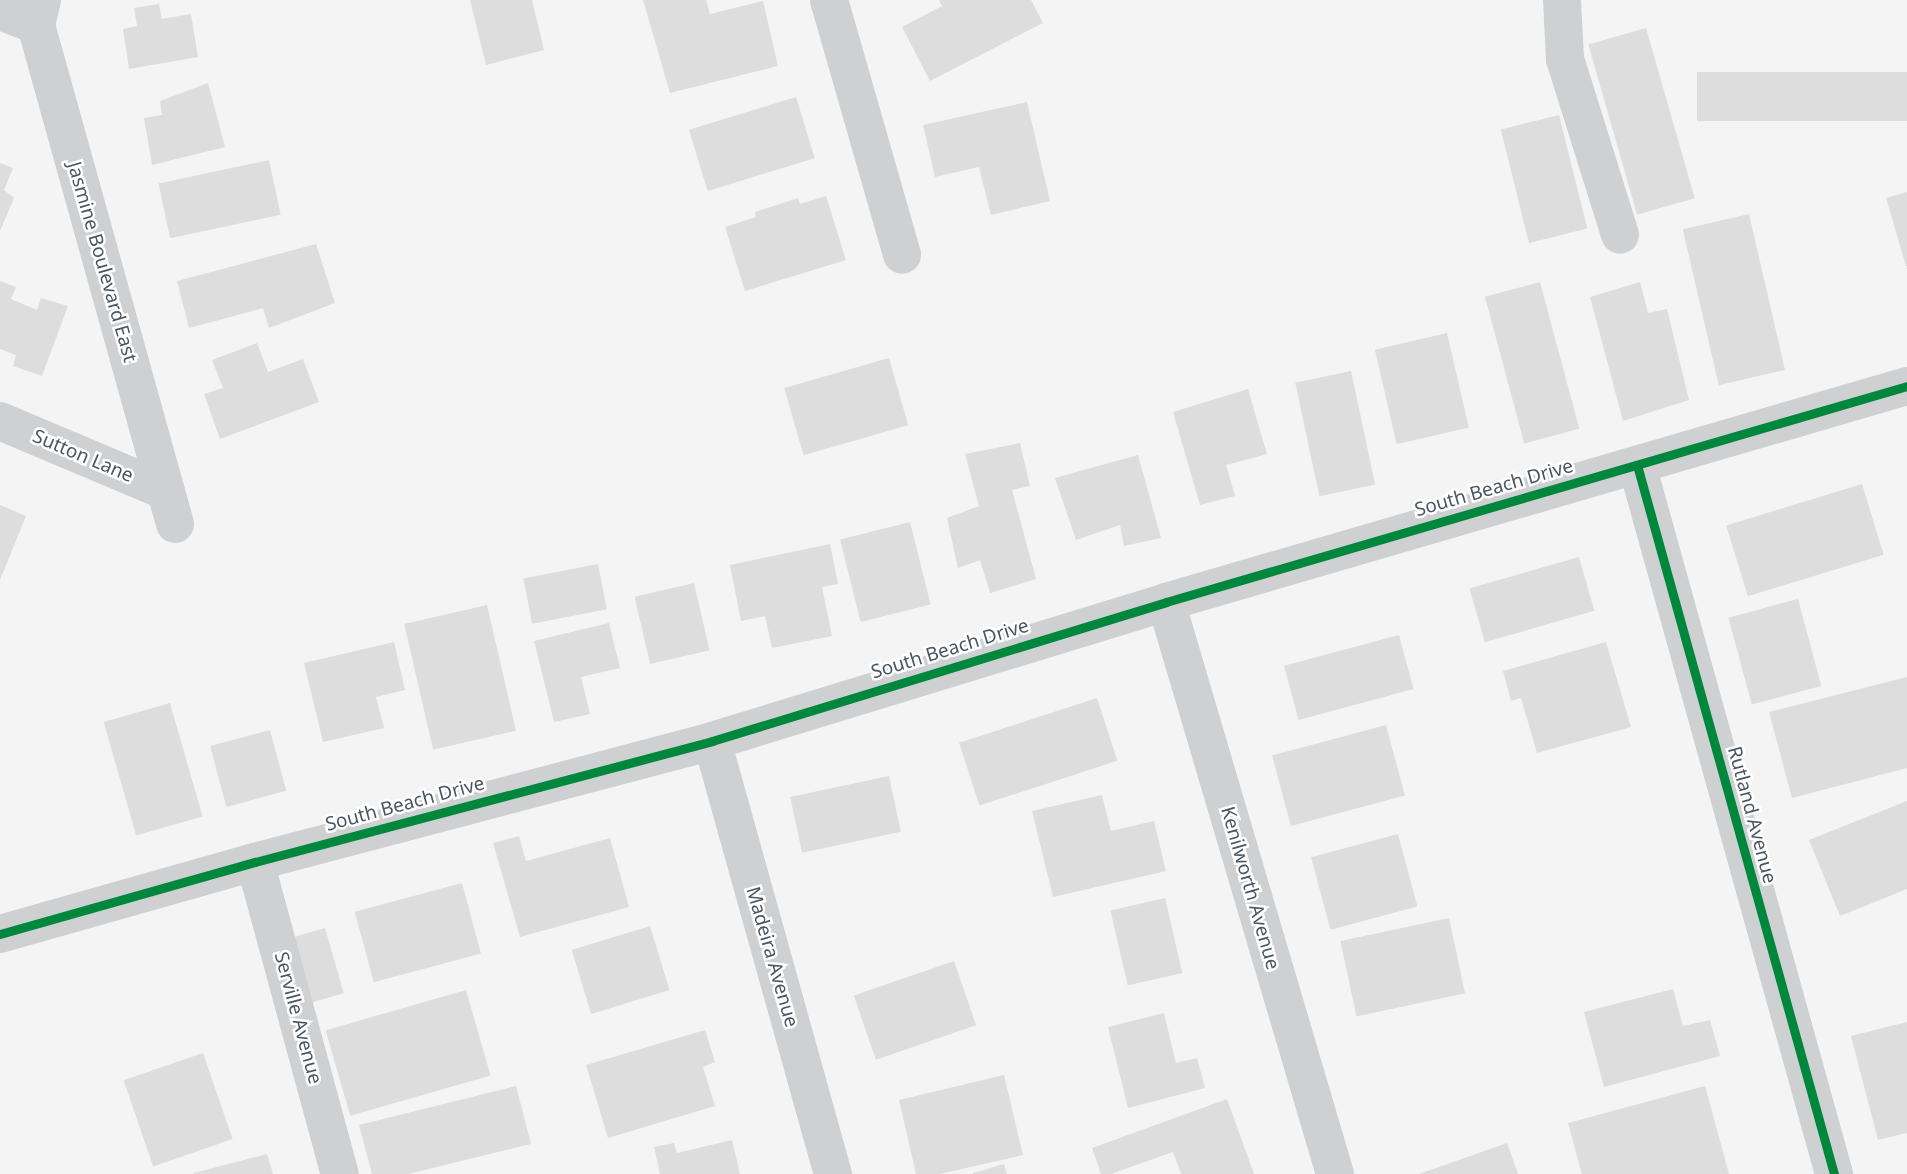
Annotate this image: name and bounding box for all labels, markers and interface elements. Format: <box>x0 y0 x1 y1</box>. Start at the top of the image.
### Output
street label: Jasmine Boulevard East <box>62 159 142 365</box>
street label: Sutton Lane <box>29 425 137 487</box>
street label: South Beach Drive <box>1412 454 1576 522</box>
street label: South Beach Drive <box>868 614 1032 684</box>
street label: Rutland Avenue <box>1723 744 1781 886</box>
street label: South Beach Drive <box>323 772 487 836</box>
street label: Kenilworth Avenue <box>1216 804 1284 972</box>
street label: Madeira Avenue <box>741 884 803 1030</box>
street label: Serville Avenue <box>269 950 327 1086</box>

